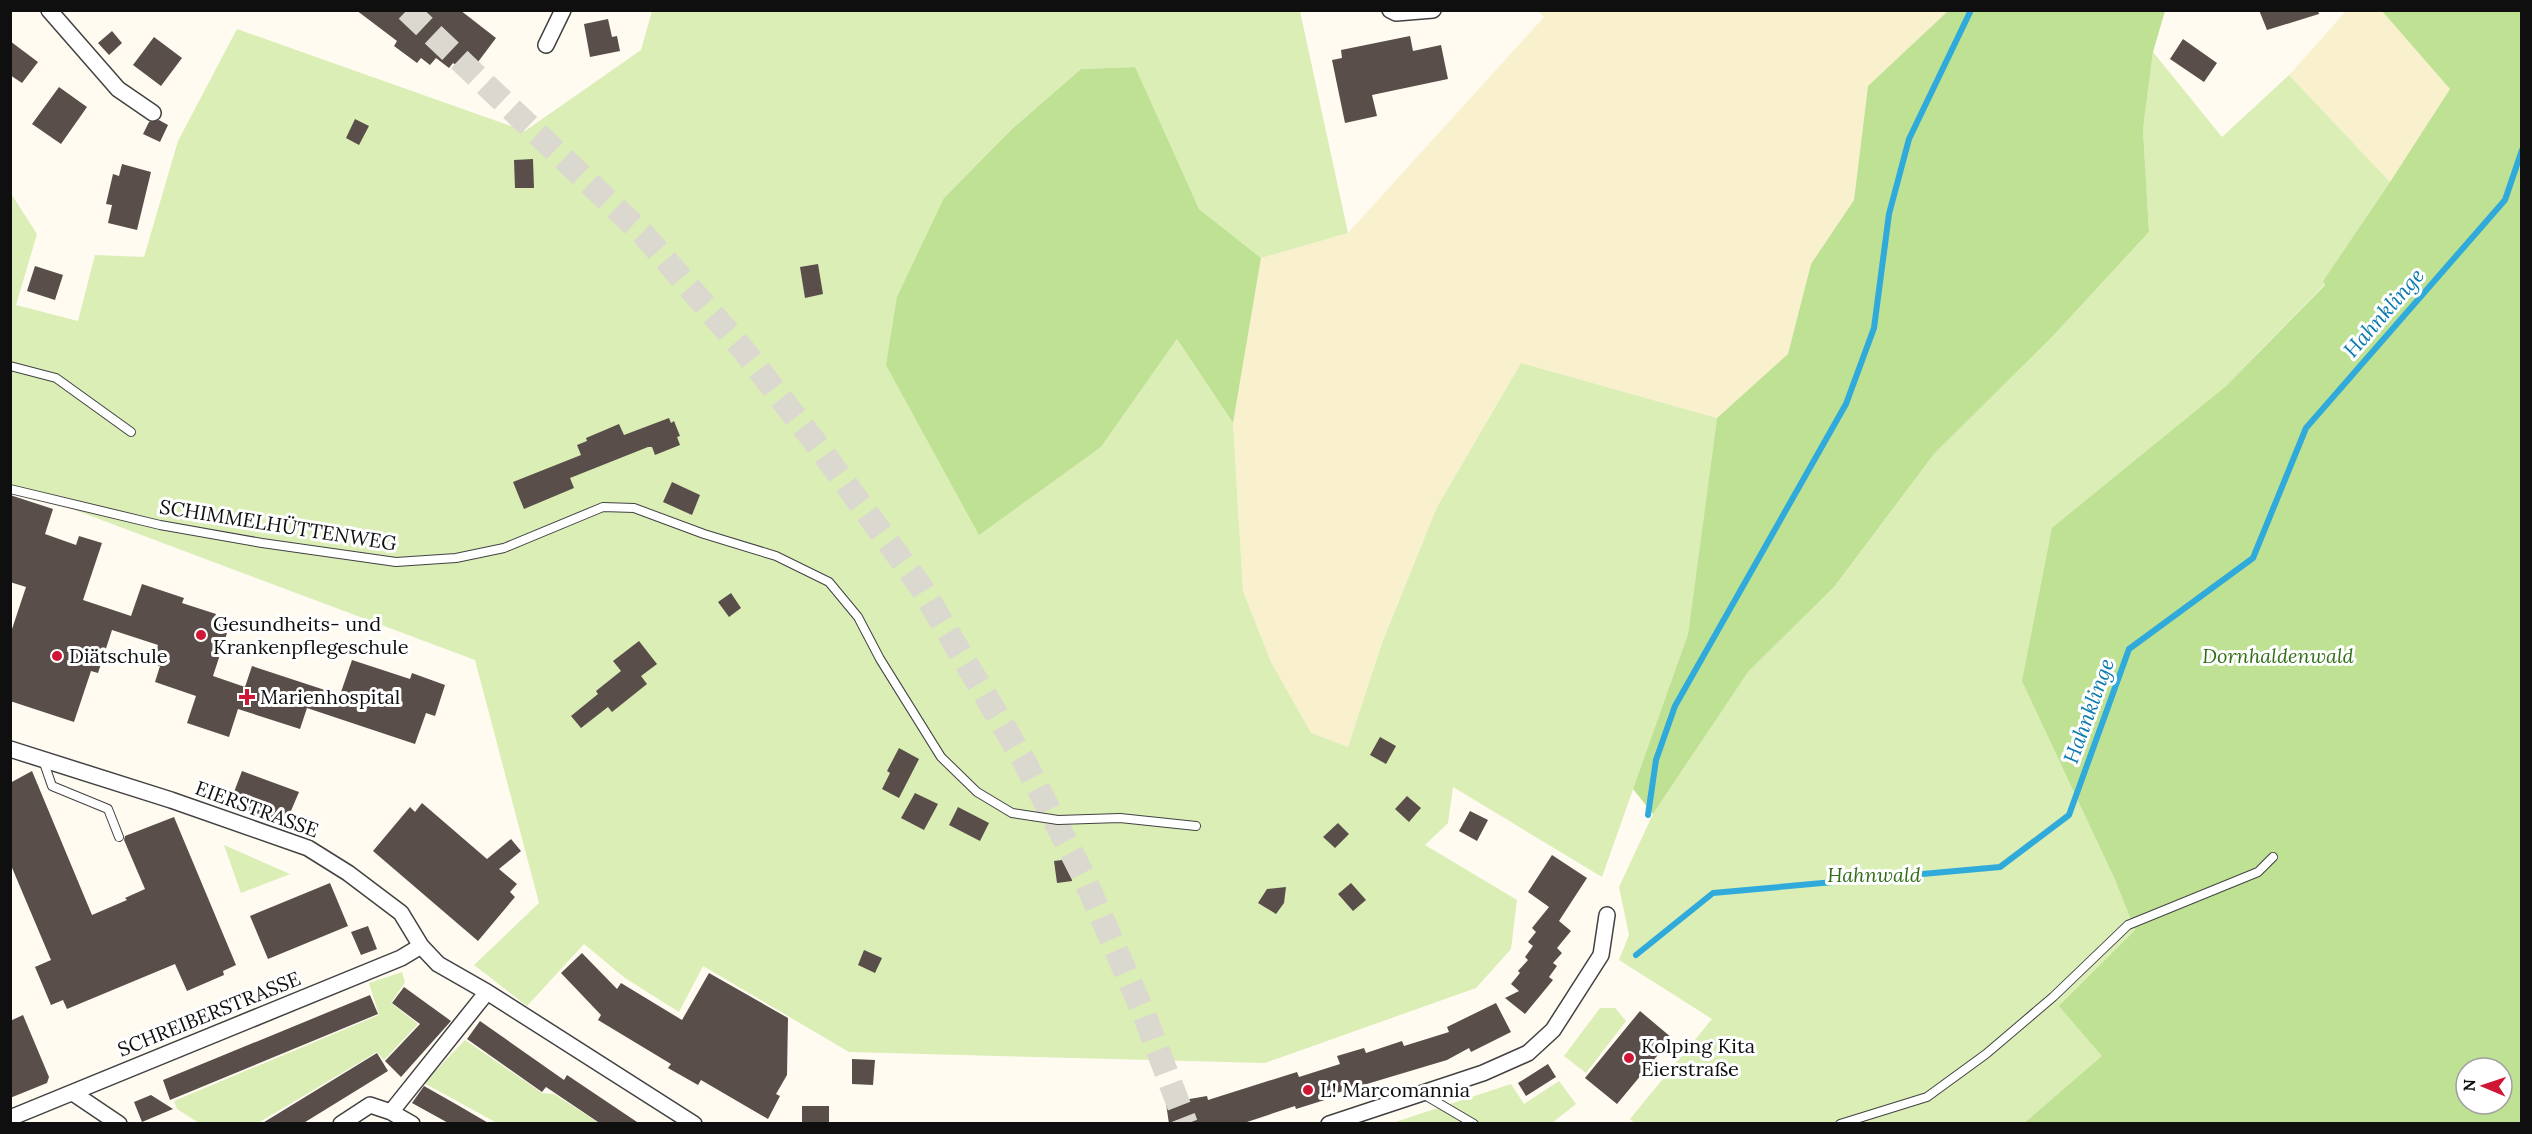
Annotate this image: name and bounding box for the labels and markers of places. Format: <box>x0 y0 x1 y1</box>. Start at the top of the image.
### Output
place label: Gesundheits- und Krankenpflegeschule <box>213 611 409 659</box>
marker: Gesundheits- und Krankenpflegeschule <box>194 628 208 642</box>
place label: Diätschule <box>69 643 168 668</box>
marker: Diätschule <box>50 649 64 663</box>
place label: Marienhospital <box>260 684 400 709</box>
marker: Marienhospital <box>238 688 256 706</box>
place label: Kolping Kita Eierstraße <box>1641 1033 1755 1081</box>
marker: Kolping Kita Eierstraße <box>1622 1051 1636 1065</box>
place label: L! Marcomannia <box>1320 1077 1470 1102</box>
marker: L! Marcomannia <box>1301 1083 1315 1097</box>

